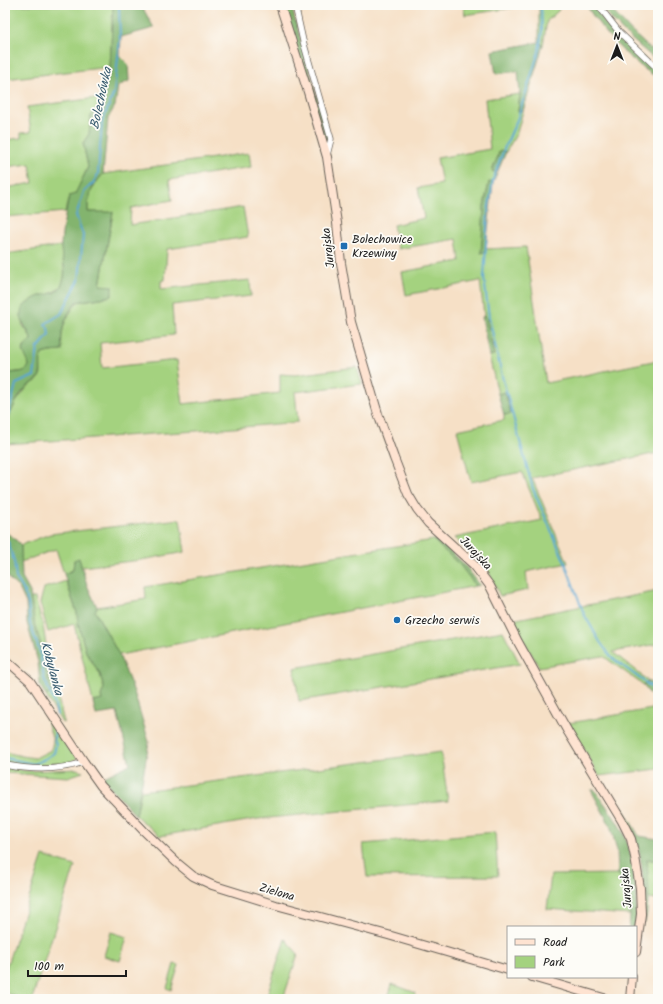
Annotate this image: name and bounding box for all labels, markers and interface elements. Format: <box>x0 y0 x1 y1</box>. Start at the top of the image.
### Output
north arrow <box>597 26 637 66</box>
text: N <box>614 28 621 46</box>
water label: Bolechówka <box>85 65 118 131</box>
street label: Jurajska <box>317 226 340 269</box>
place label: Bolechowice Krzewiny <box>352 230 413 263</box>
marker: Bolechowice Krzewiny <box>339 241 349 251</box>
street label: Jurajska <box>455 532 497 575</box>
place label: Grzecho serwis <box>405 611 480 630</box>
marker: Grzecho serwis <box>392 615 402 625</box>
water label: Kobylanka <box>34 639 69 698</box>
street label: Jurajska <box>615 867 638 909</box>
street label: Zielona <box>257 878 297 907</box>
legend <box>507 926 637 978</box>
text: Road <box>543 933 568 952</box>
scale bar <box>28 952 126 978</box>
text: Park <box>543 953 565 972</box>
text: 100 m <box>34 957 65 976</box>

